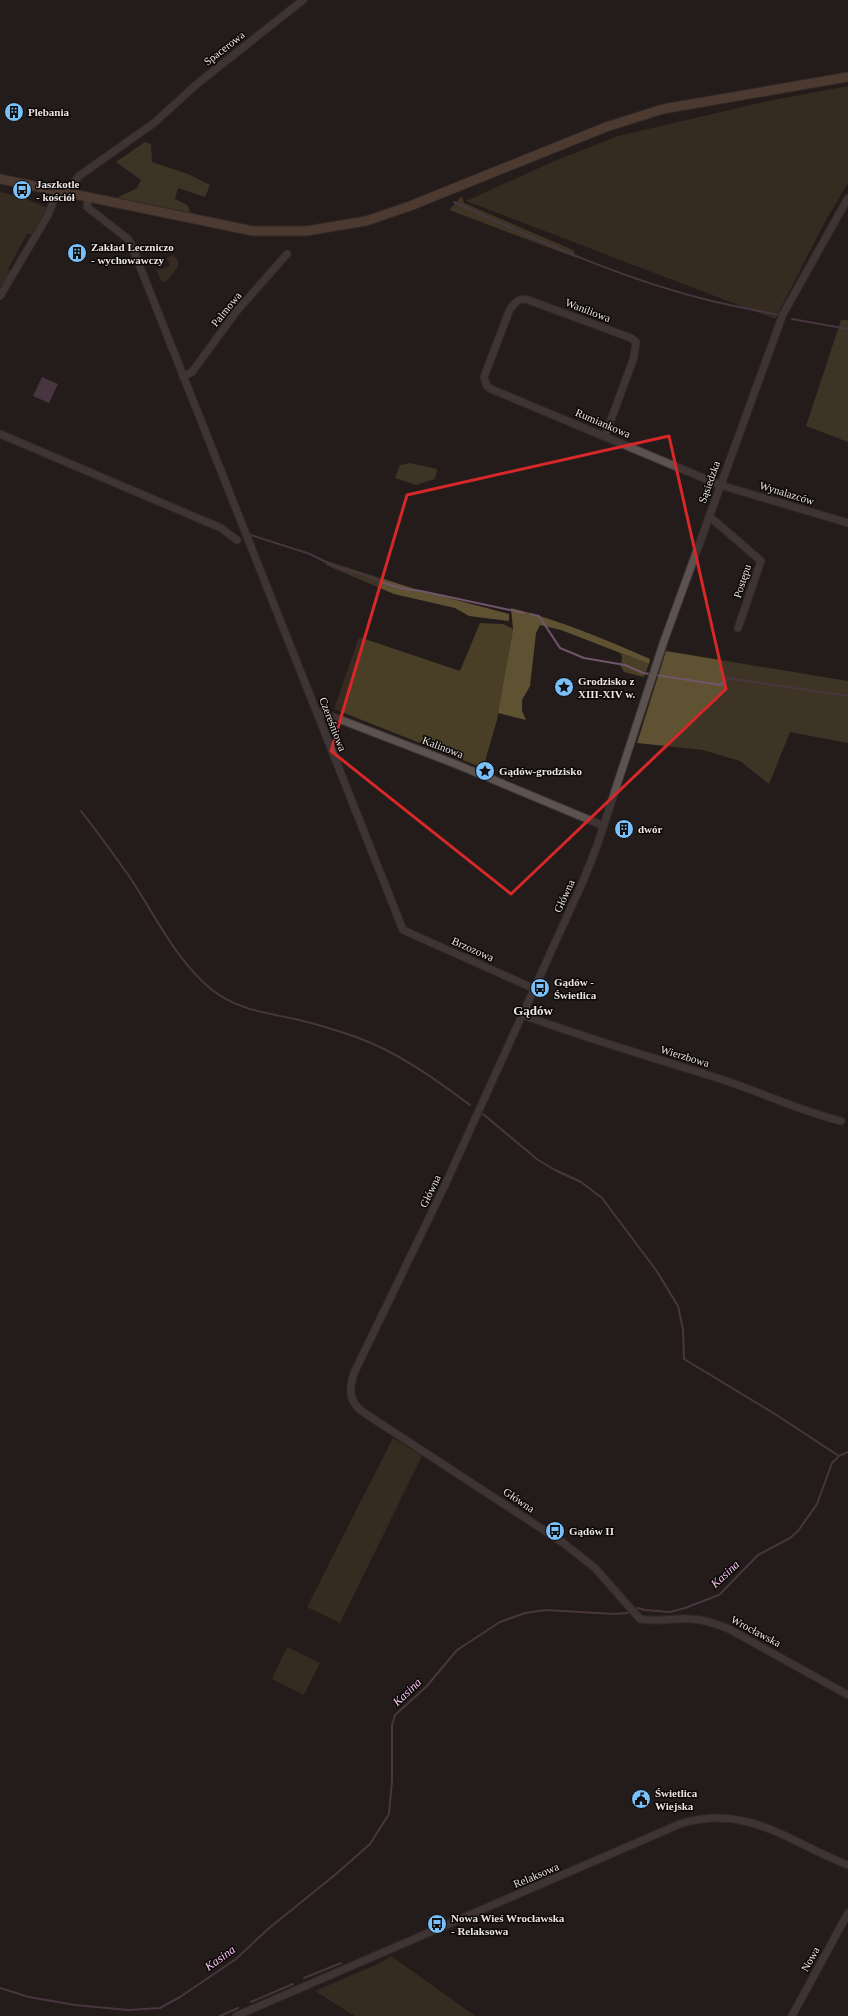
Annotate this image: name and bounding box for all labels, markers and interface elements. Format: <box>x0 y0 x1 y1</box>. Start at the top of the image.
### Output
street label: Spacerowa <box>201 28 247 68</box>
building icon: Plebania <box>3 101 25 123</box>
place label: Plebania <box>28 106 69 118</box>
place label: Jaszkotle - kościół <box>36 178 80 203</box>
bus stop icon: Jaszkotle - kościół <box>11 179 33 201</box>
place label: Zakład Leczniczo - wychowawczy <box>91 241 174 266</box>
building icon: Zakład Leczniczo - wychowawczy <box>66 242 88 264</box>
street label: Palmowa <box>208 289 244 329</box>
street label: Waniliowa <box>564 296 612 324</box>
street label: Rumiankowa <box>574 406 632 440</box>
street label: Sąsiedzka <box>696 459 722 505</box>
street label: Wynalazców <box>758 479 816 507</box>
street label: Postępu <box>731 562 753 599</box>
place label: Grodzisko z XIII-XIV w. <box>578 675 636 700</box>
place icon: Grodzisko z XIII-XIV w. <box>553 676 575 698</box>
street label: Czereśniowa <box>317 695 349 753</box>
street label: Kalinowa <box>421 734 465 760</box>
place icon: Gądów-grodzisko <box>474 760 496 782</box>
place label: Gądów-grodzisko <box>499 765 582 777</box>
building icon: dwór <box>613 818 635 840</box>
place label: dwór <box>638 823 663 835</box>
street label: Główna <box>551 878 577 914</box>
street label: Brzozowa <box>450 934 496 964</box>
place label: Gądów - Świetlica <box>554 976 597 1001</box>
bus stop icon: Gądów - Świetlica <box>529 977 551 999</box>
district label: Gądów <box>513 1003 553 1018</box>
street label: Wierzbowa <box>659 1043 711 1069</box>
street label: Główna <box>417 1173 443 1209</box>
street label: Główna <box>501 1485 537 1515</box>
bus stop icon: Gądów II <box>544 1520 566 1542</box>
place label: Gądów II <box>569 1525 614 1537</box>
water label: Kasina <box>707 1557 742 1591</box>
street label: Wrocławska <box>729 1613 783 1649</box>
water label: Kasina <box>389 1675 424 1710</box>
place label: Świetlica Wiejska <box>655 1787 698 1812</box>
public building icon: Świetlica Wiejska <box>630 1788 652 1810</box>
street label: Relaksowa <box>511 1860 561 1890</box>
place label: Nowa Wieś Wrocławska - Relaksowa <box>451 1912 565 1937</box>
bus stop icon: Nowa Wieś Wrocławska - Relaksowa <box>426 1913 448 1935</box>
water label: Kasina <box>201 1942 238 1974</box>
street label: Nowa <box>798 1945 822 1973</box>

